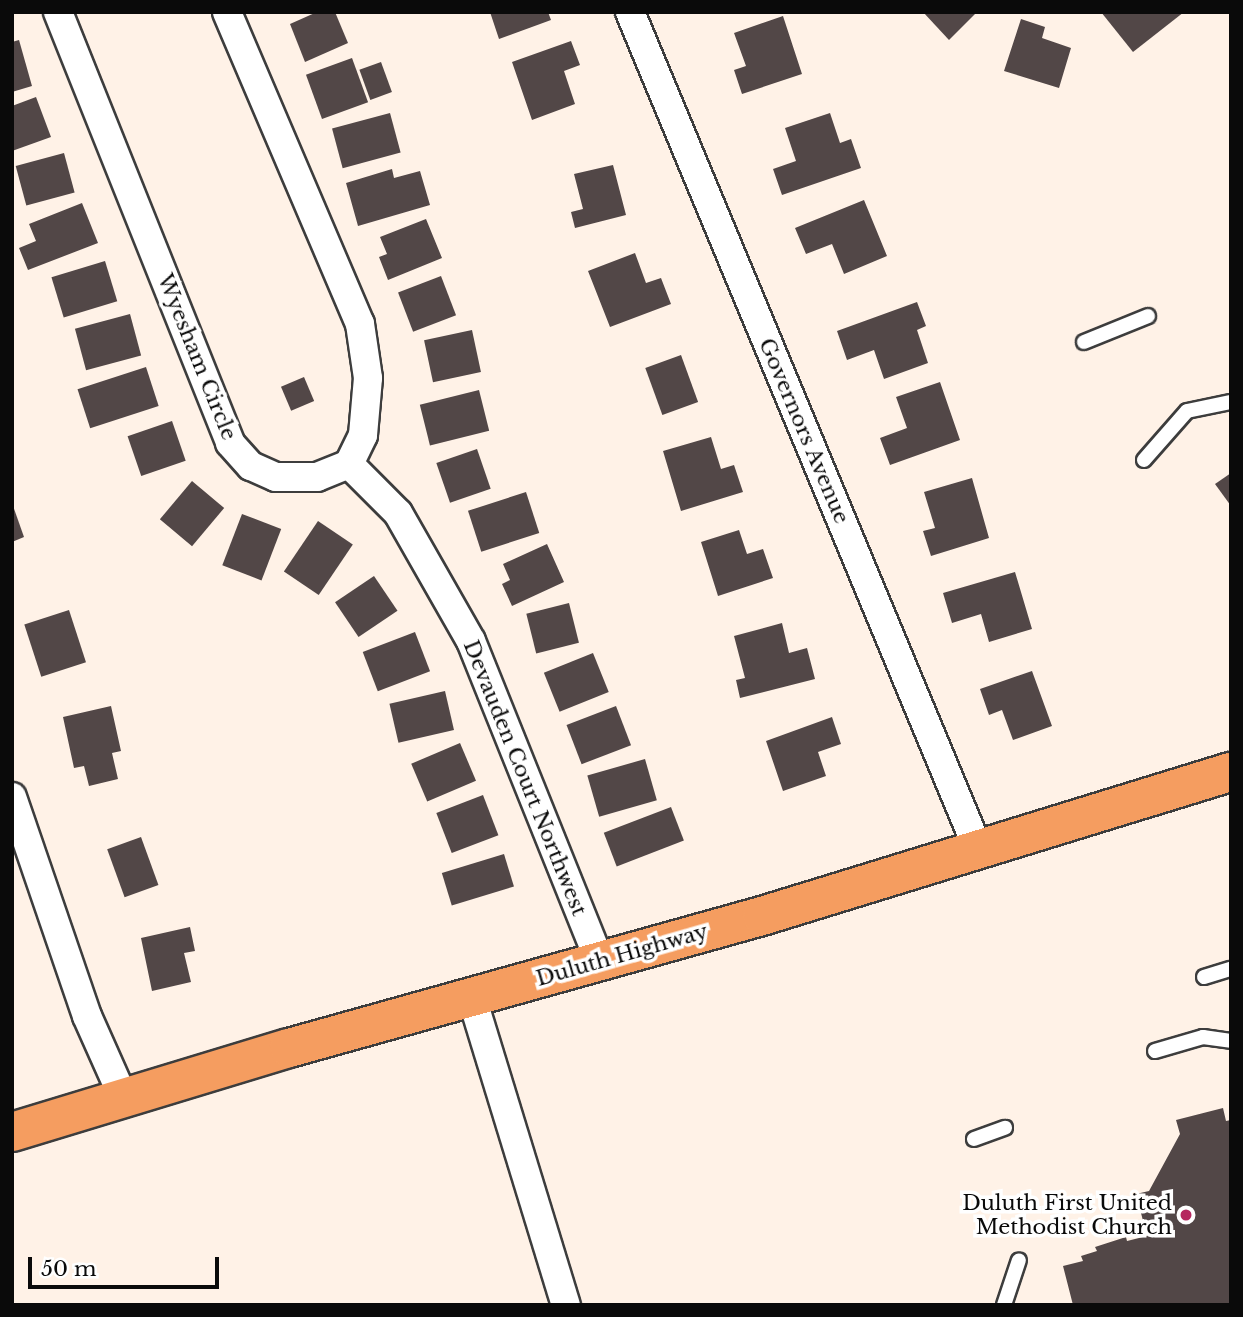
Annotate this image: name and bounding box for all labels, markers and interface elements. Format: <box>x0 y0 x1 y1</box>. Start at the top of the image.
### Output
street label: Wyesham Circle <box>152 270 242 444</box>
street label: Governors Avenue <box>753 334 855 528</box>
street label: Devauden Court Northwest <box>458 637 592 919</box>
street label: Duluth Highway <box>533 918 711 992</box>
place label: Duluth First United Methodist Church <box>962 1190 1172 1240</box>
marker: Duluth First United Methodist Church <box>1178 1207 1194 1223</box>
scale bar <box>32 1244 222 1288</box>
text: 50 m <box>41 1256 96 1282</box>

